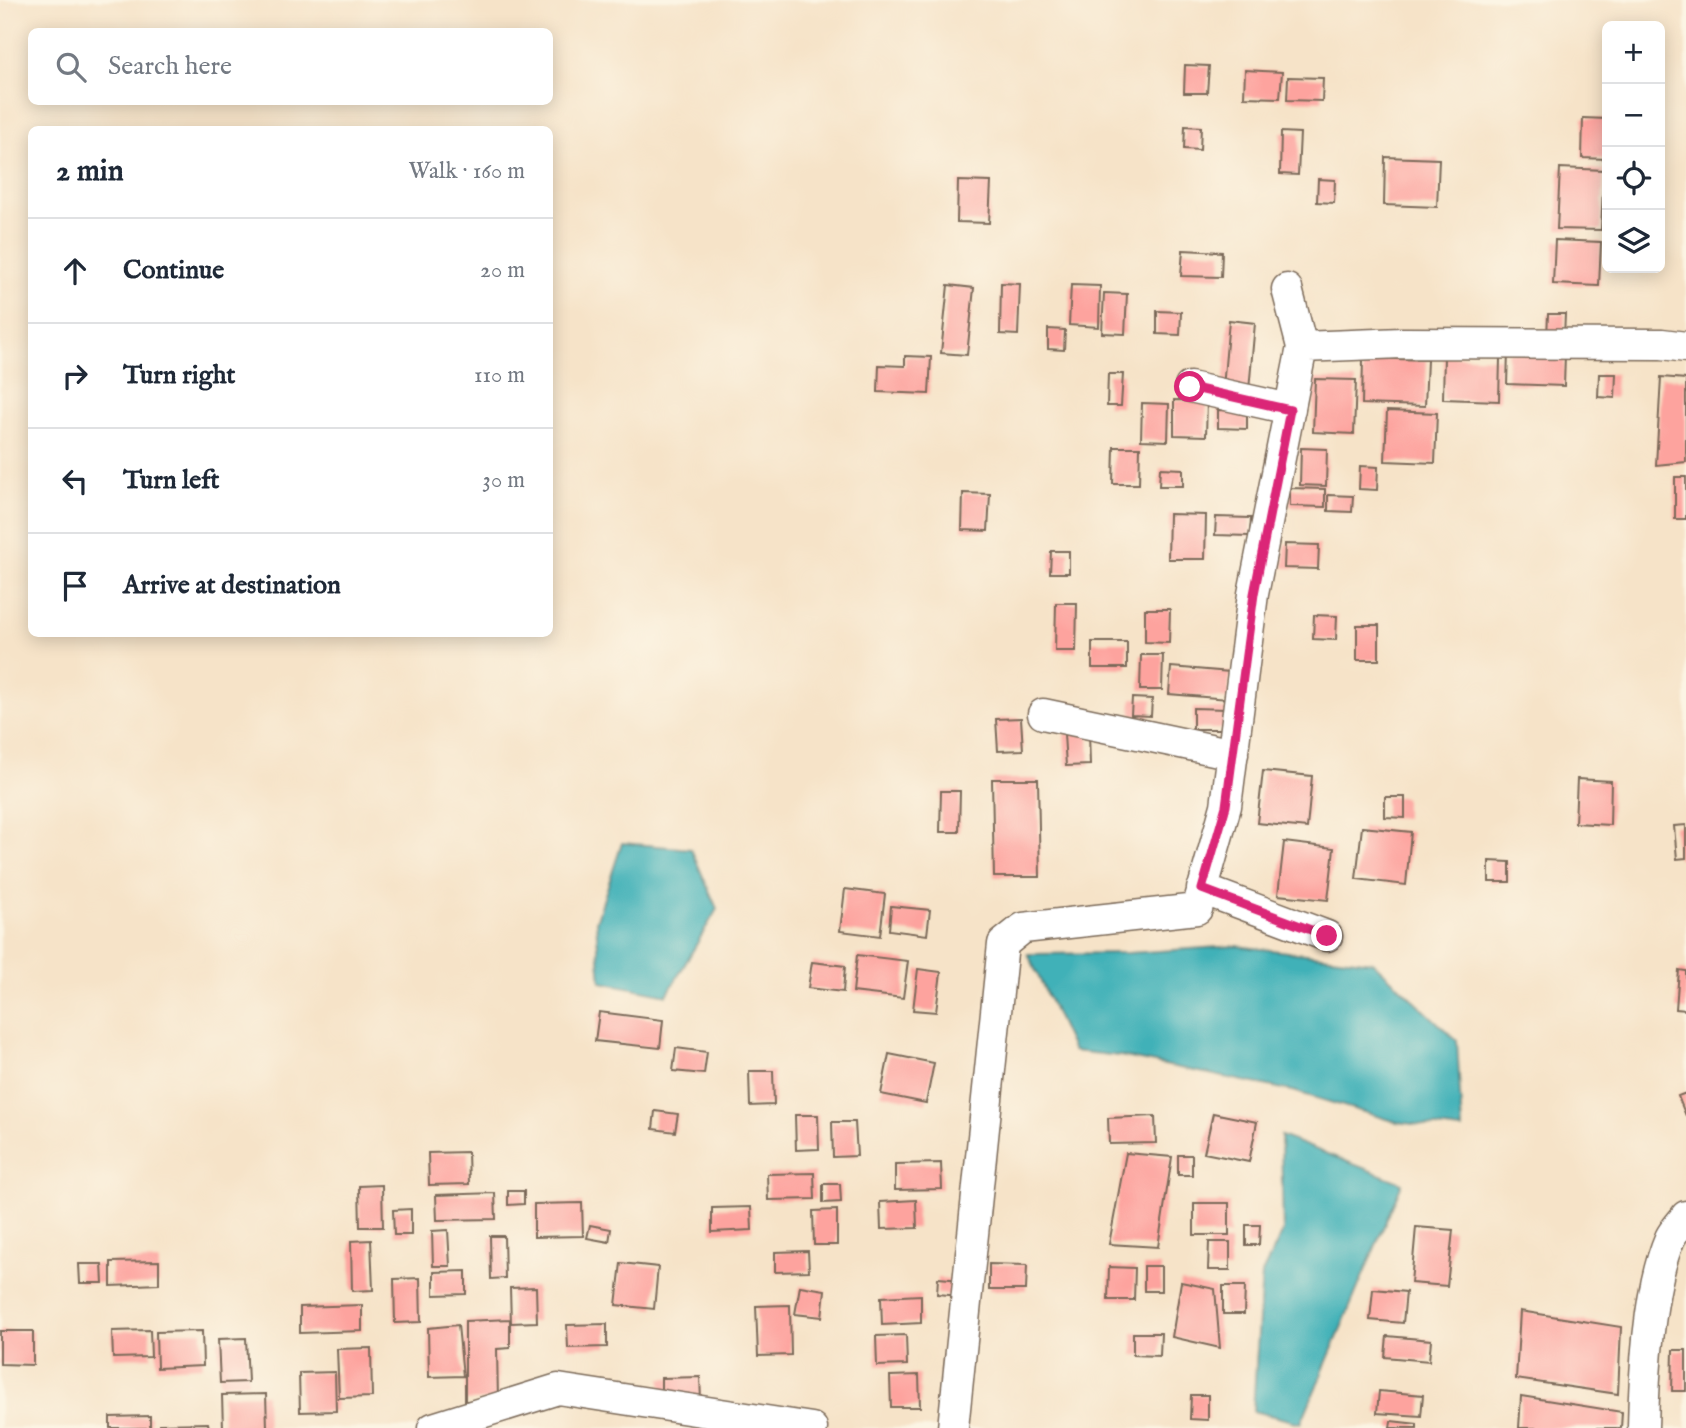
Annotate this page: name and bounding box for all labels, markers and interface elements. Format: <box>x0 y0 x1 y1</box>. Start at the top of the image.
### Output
map controls <box>1602 21 1665 273</box>
button: + <box>1602 21 1665 84</box>
search box <box>28 28 553 105</box>
icon: search <box>52 48 90 86</box>
text: Search here <box>108 50 232 83</box>
button: − <box>1602 84 1665 147</box>
button: locate <box>1602 147 1665 210</box>
text: 2 min <box>56 153 124 191</box>
text: Walk · 160 m <box>408 157 525 186</box>
button: layers <box>1602 210 1665 273</box>
icon: ahead <box>56 252 94 290</box>
text: Continue <box>123 254 224 287</box>
text: 20 m <box>480 256 525 285</box>
icon: right <box>56 357 94 395</box>
text: Turn right <box>123 359 236 392</box>
text: 110 m <box>474 361 525 390</box>
route start <box>1174 371 1205 402</box>
icon: left <box>56 462 94 500</box>
text: Turn left <box>123 464 220 497</box>
text: 30 m <box>482 466 525 495</box>
icon: arrive <box>56 567 94 605</box>
text: Arrive at destination <box>123 569 341 602</box>
route end <box>1311 920 1342 951</box>

